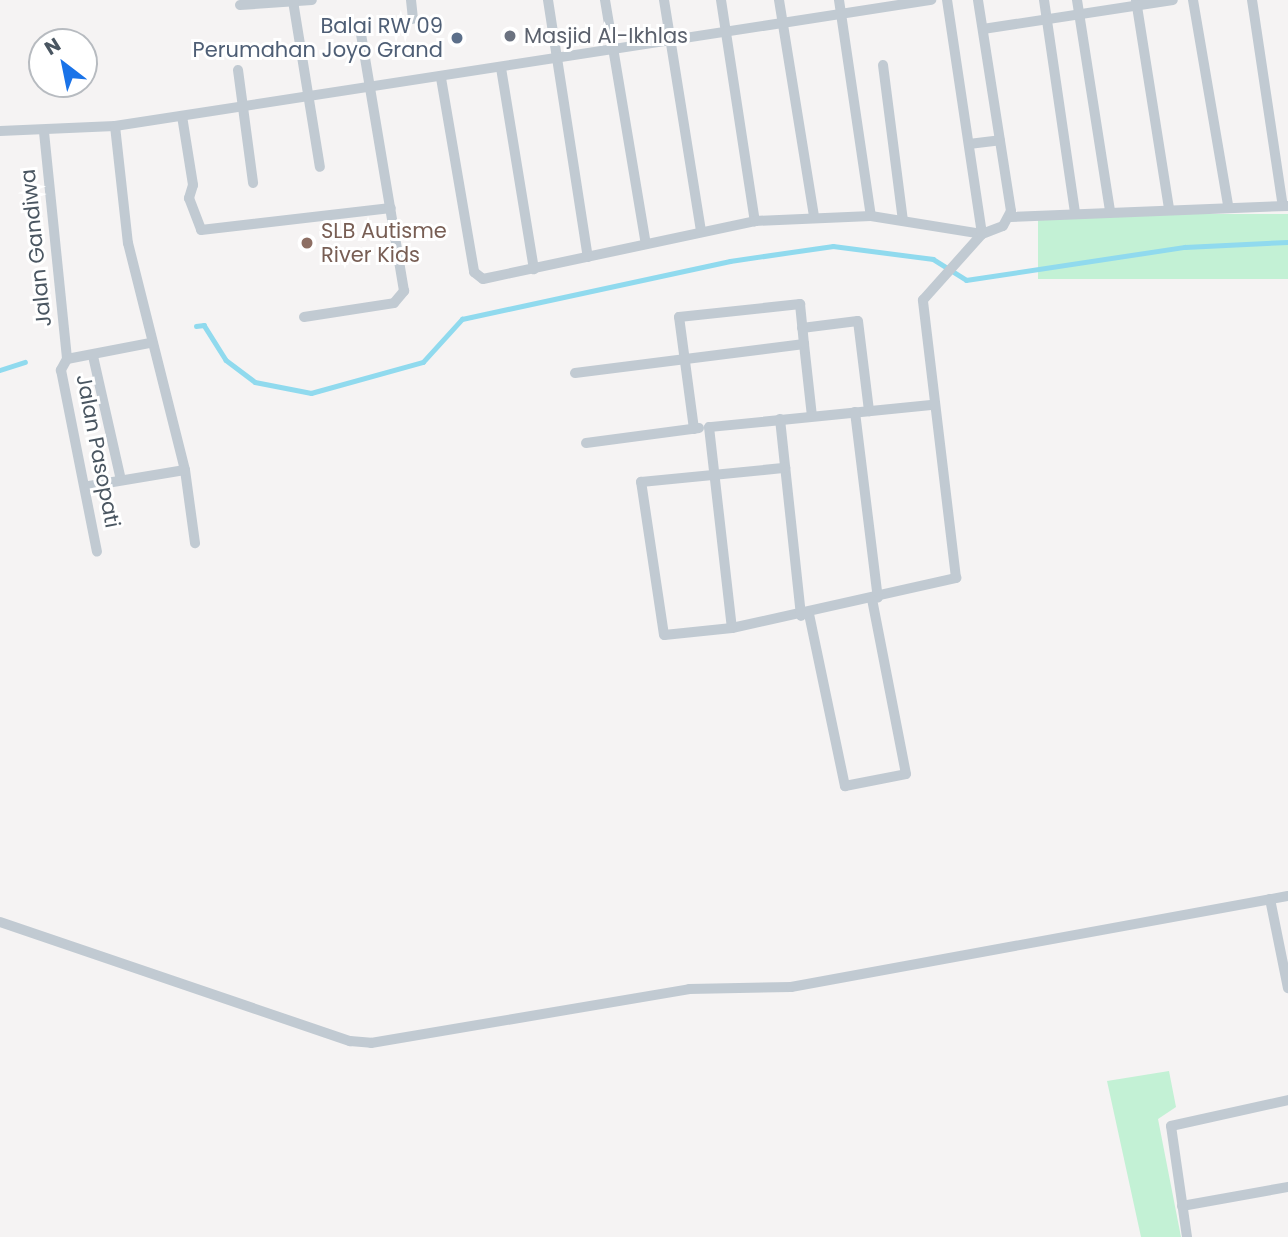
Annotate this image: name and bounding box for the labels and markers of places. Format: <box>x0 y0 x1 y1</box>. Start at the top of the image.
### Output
place label: Balai RW 09 Perumahan Joyo Grand <box>193 13 443 63</box>
place label: Masjid Al-Ikhlas <box>524 23 688 49</box>
marker: Masjid Al-Ikhlas <box>502 28 518 44</box>
marker: Balai RW 09 Perumahan Joyo Grand <box>449 30 465 46</box>
place label: SLB Autisme River Kids <box>321 218 447 268</box>
marker: SLB Autisme River Kids <box>299 235 315 251</box>

